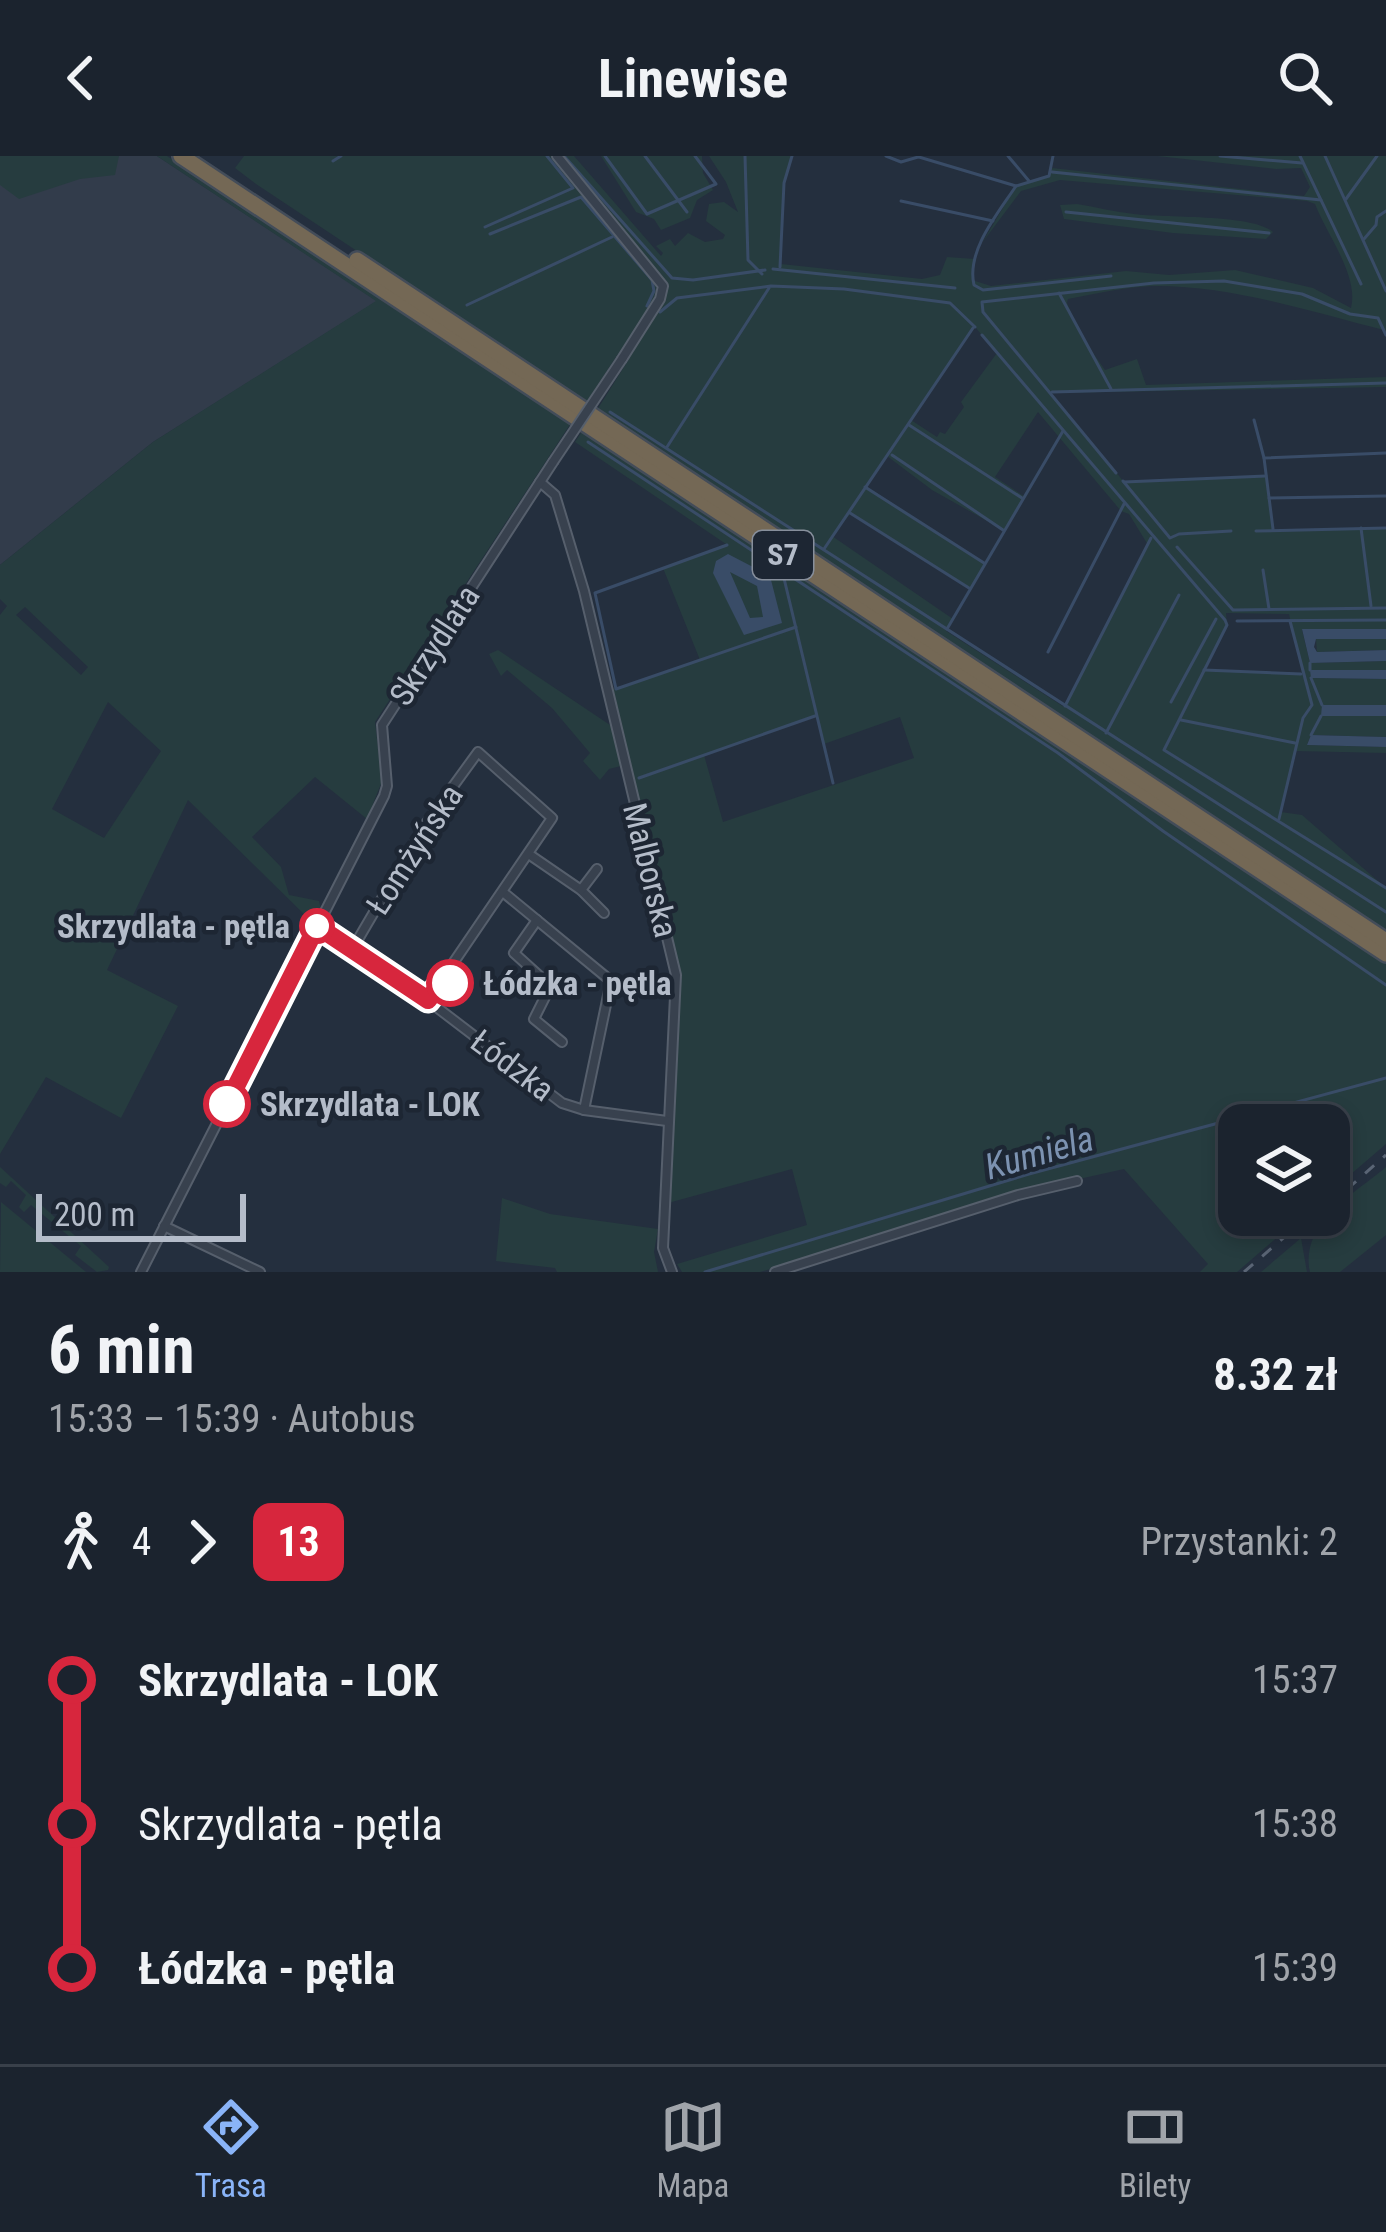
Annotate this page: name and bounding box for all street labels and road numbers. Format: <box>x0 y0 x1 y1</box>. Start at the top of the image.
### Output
road number: S7 <box>753 531 813 579</box>
street label: Skrzydlata <box>381 578 488 713</box>
street label: Łomżyńska <box>358 777 471 922</box>
street label: Malborska <box>615 799 686 941</box>
street label: Łódzka <box>464 1022 562 1109</box>

